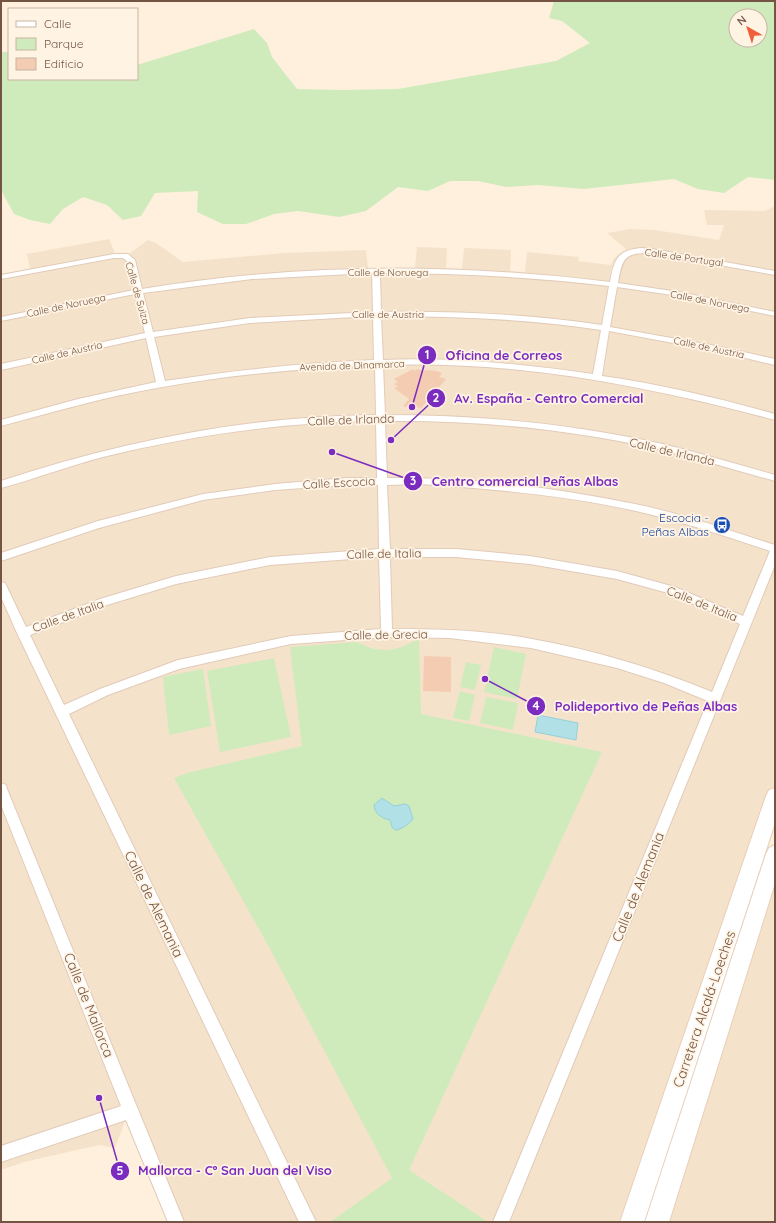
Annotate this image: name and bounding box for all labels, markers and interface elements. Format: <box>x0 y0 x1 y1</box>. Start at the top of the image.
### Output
legend <box>8 8 138 80</box>
north arrow <box>728 8 768 48</box>
text: N <box>734 12 749 28</box>
text: Calle <box>44 16 72 31</box>
text: Parque <box>44 36 84 51</box>
text: Edificio <box>44 56 84 71</box>
street label: Calle de Portugal <box>644 246 724 269</box>
street label: Calle de Suiza <box>122 260 153 326</box>
street label: Calle de Noruega <box>348 266 428 279</box>
street label: Calle de Noruega <box>669 287 751 316</box>
street label: Calle de Noruega <box>25 291 107 320</box>
street label: Calle de Austria <box>352 308 424 321</box>
street label: Calle de Austria <box>672 334 746 361</box>
street label: Calle de Austria <box>31 338 104 367</box>
callout: Oficina de Correos <box>417 343 570 368</box>
text: 1 <box>425 347 429 362</box>
text: Oficina de Correos <box>446 347 562 363</box>
street label: Avenida de Dinamarca <box>299 357 405 374</box>
callout: Av. España - Centro Comercial <box>426 386 652 411</box>
text: 2 <box>433 390 440 405</box>
text: Av. España - Centro Comercial <box>454 390 644 406</box>
street label: Calle de Irlanda <box>307 410 395 429</box>
street label: Calle de Irlanda <box>628 434 716 469</box>
callout: Centro comercial Peñas Albas <box>403 469 626 494</box>
street label: Calle Escocia <box>302 473 376 492</box>
text: 3 <box>410 473 416 488</box>
text: Centro comercial Peñas Albas <box>432 473 618 489</box>
place label: Escocia - Peñas Albas <box>641 510 709 539</box>
bus stop icon: Escocia - Peñas Albas <box>712 515 732 535</box>
street label: Calle de Italia <box>346 545 422 562</box>
street label: Calle de Italia <box>665 583 740 625</box>
street label: Calle de Italia <box>30 596 106 635</box>
street label: Calle de Grecia <box>344 626 428 643</box>
callout: Polideportivo de Peñas Albas <box>526 694 745 719</box>
text: 4 <box>532 698 540 713</box>
text: Polideportivo de Peñas Albas <box>555 698 737 714</box>
street label: Calle de Alemania <box>608 830 668 944</box>
street label: Calle de Alemania <box>120 848 188 960</box>
street label: Carretera Alcalá-Loeches <box>669 928 739 1090</box>
street label: Calle de Mallorca <box>60 950 118 1060</box>
callout: Mallorca - Cº San Juan del Viso <box>110 1158 340 1183</box>
text: Mallorca - Cº San Juan del Viso <box>138 1162 332 1178</box>
text: 5 <box>117 1163 124 1178</box>

